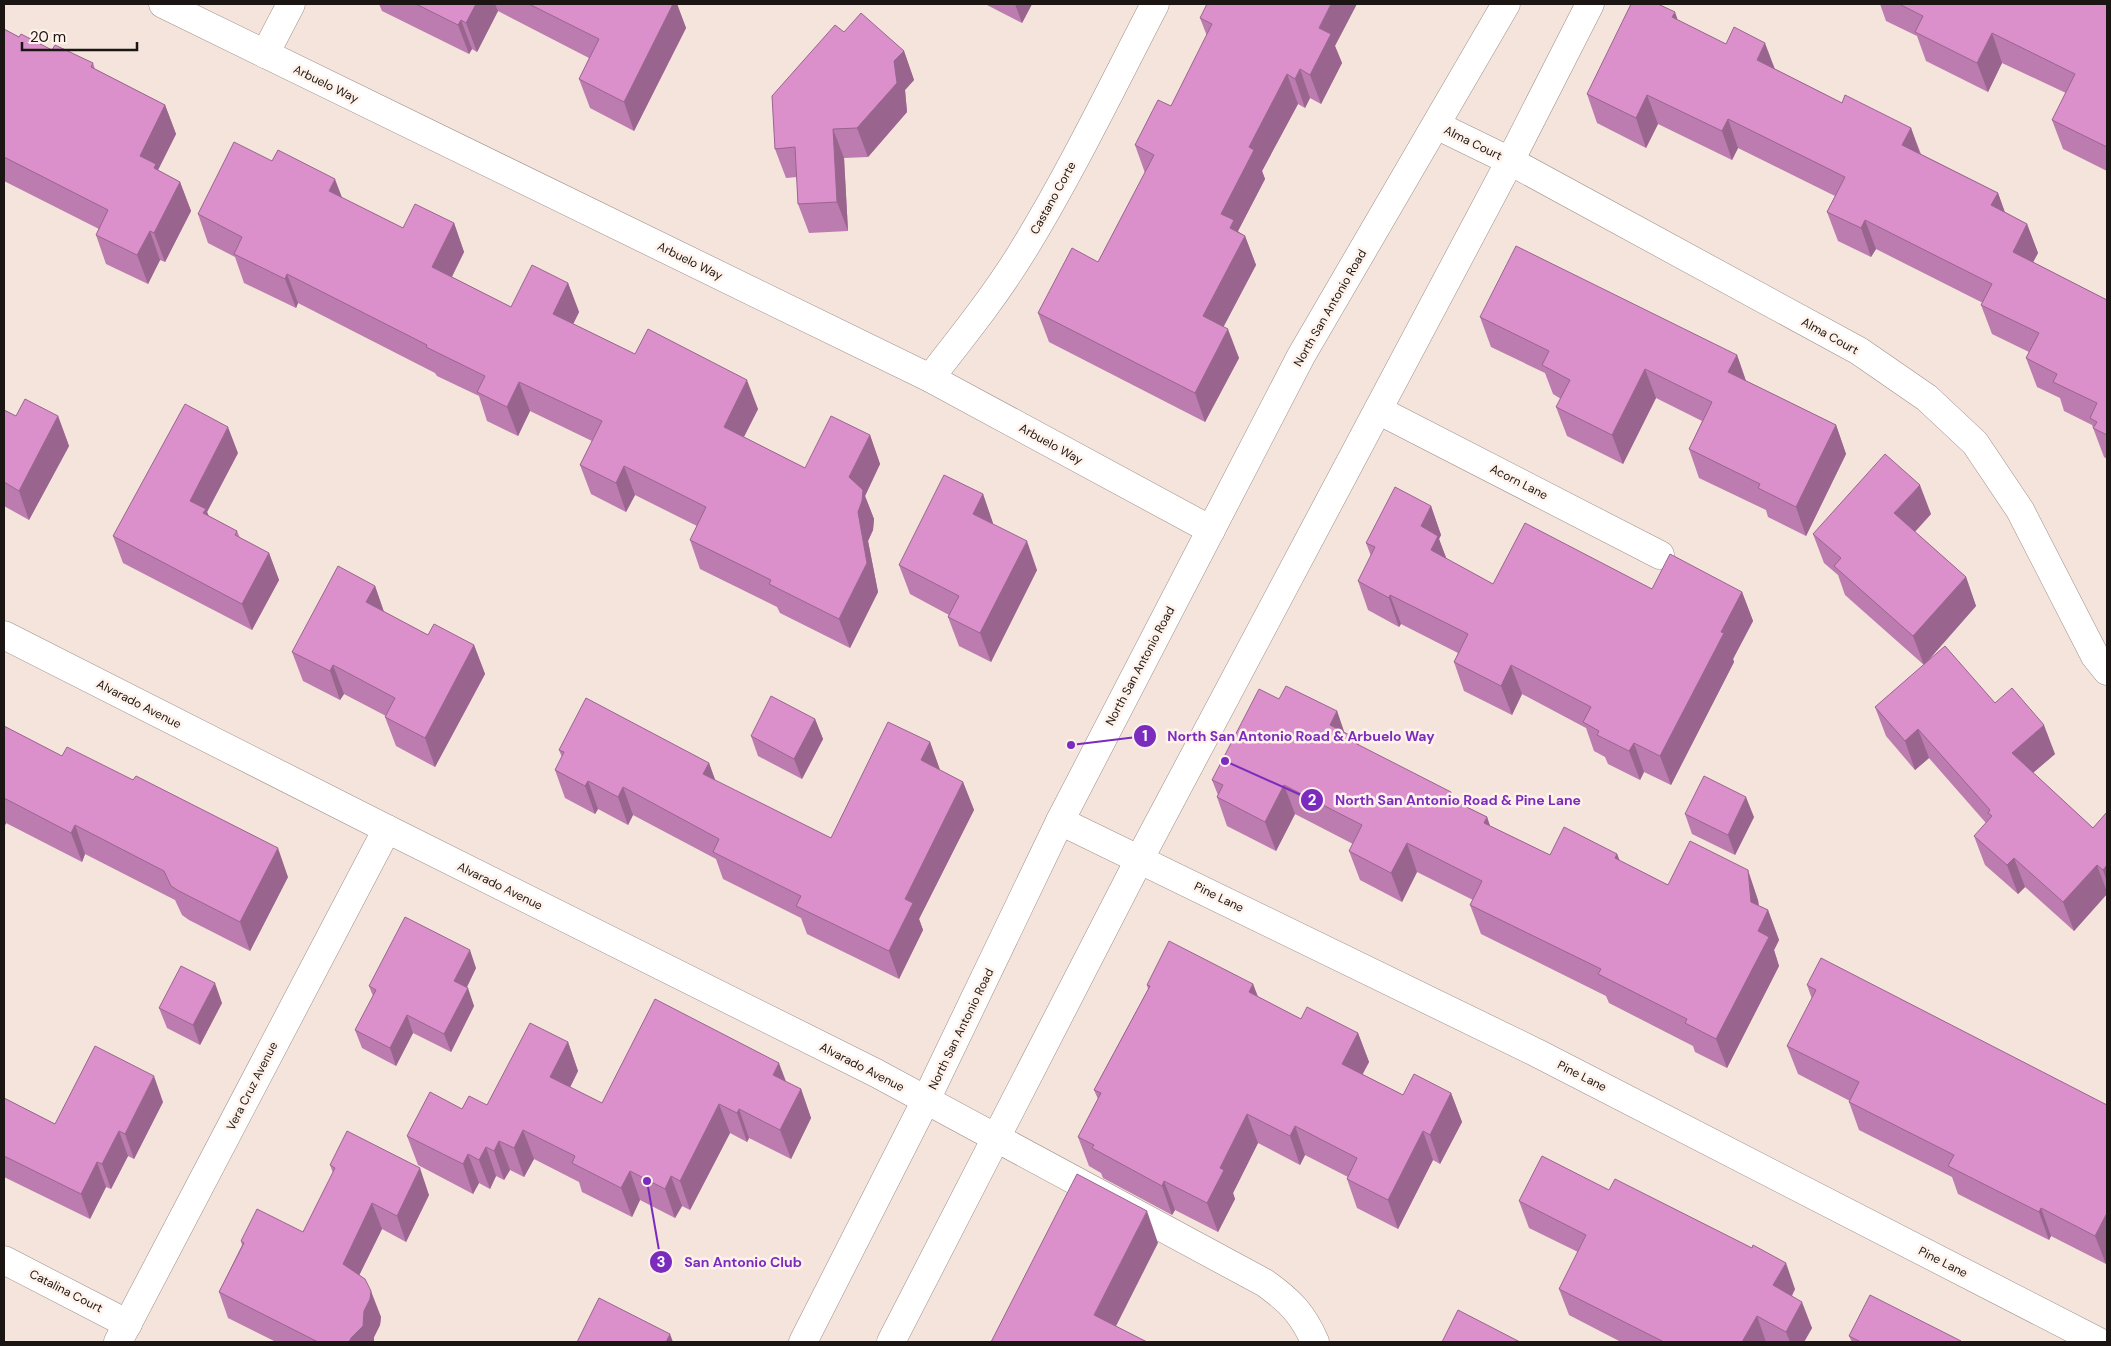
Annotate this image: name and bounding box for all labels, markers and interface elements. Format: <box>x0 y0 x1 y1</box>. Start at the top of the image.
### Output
scale bar <box>22 20 138 52</box>
text: 20 m <box>30 27 66 47</box>
street label: Arbuelo Way <box>291 61 362 107</box>
street label: Alma Court <box>1441 122 1505 164</box>
street label: Castano Corte <box>1026 159 1080 237</box>
street label: Arbuelo Way <box>655 238 726 284</box>
street label: North San Antonio Road <box>1290 247 1370 369</box>
street label: Alma Court <box>1799 314 1862 358</box>
street label: Arbuelo Way <box>1016 420 1086 468</box>
street label: Acorn Lane <box>1487 461 1551 503</box>
street label: North San Antonio Road <box>1102 604 1178 728</box>
street label: Alvarado Avenue <box>94 676 184 732</box>
callout: North San Antonio Road & Arbuelo Way <box>1133 722 1445 751</box>
text: 1 <box>1142 726 1148 746</box>
text: North San Antonio Road & Arbuelo Way <box>1167 727 1435 745</box>
callout: North San Antonio Road & Pine Lane <box>1300 785 1591 814</box>
text: 2 <box>1308 790 1317 810</box>
text: North San Antonio Road & Pine Lane <box>1335 791 1581 809</box>
street label: Alvarado Avenue <box>455 858 545 914</box>
street label: Pine Lane <box>1192 878 1247 916</box>
street label: North San Antonio Road <box>925 966 997 1092</box>
street label: Vera Cruz Avenue <box>223 1039 281 1133</box>
street label: Alvarado Avenue <box>817 1039 907 1095</box>
street label: Pine Lane <box>1555 1057 1610 1095</box>
street label: Pine Lane <box>1916 1243 1971 1281</box>
callout: San Antonio Club <box>649 1248 812 1277</box>
text: 3 <box>656 1252 666 1272</box>
text: San Antonio Club <box>684 1253 802 1271</box>
street label: Catalina Court <box>27 1266 106 1316</box>

